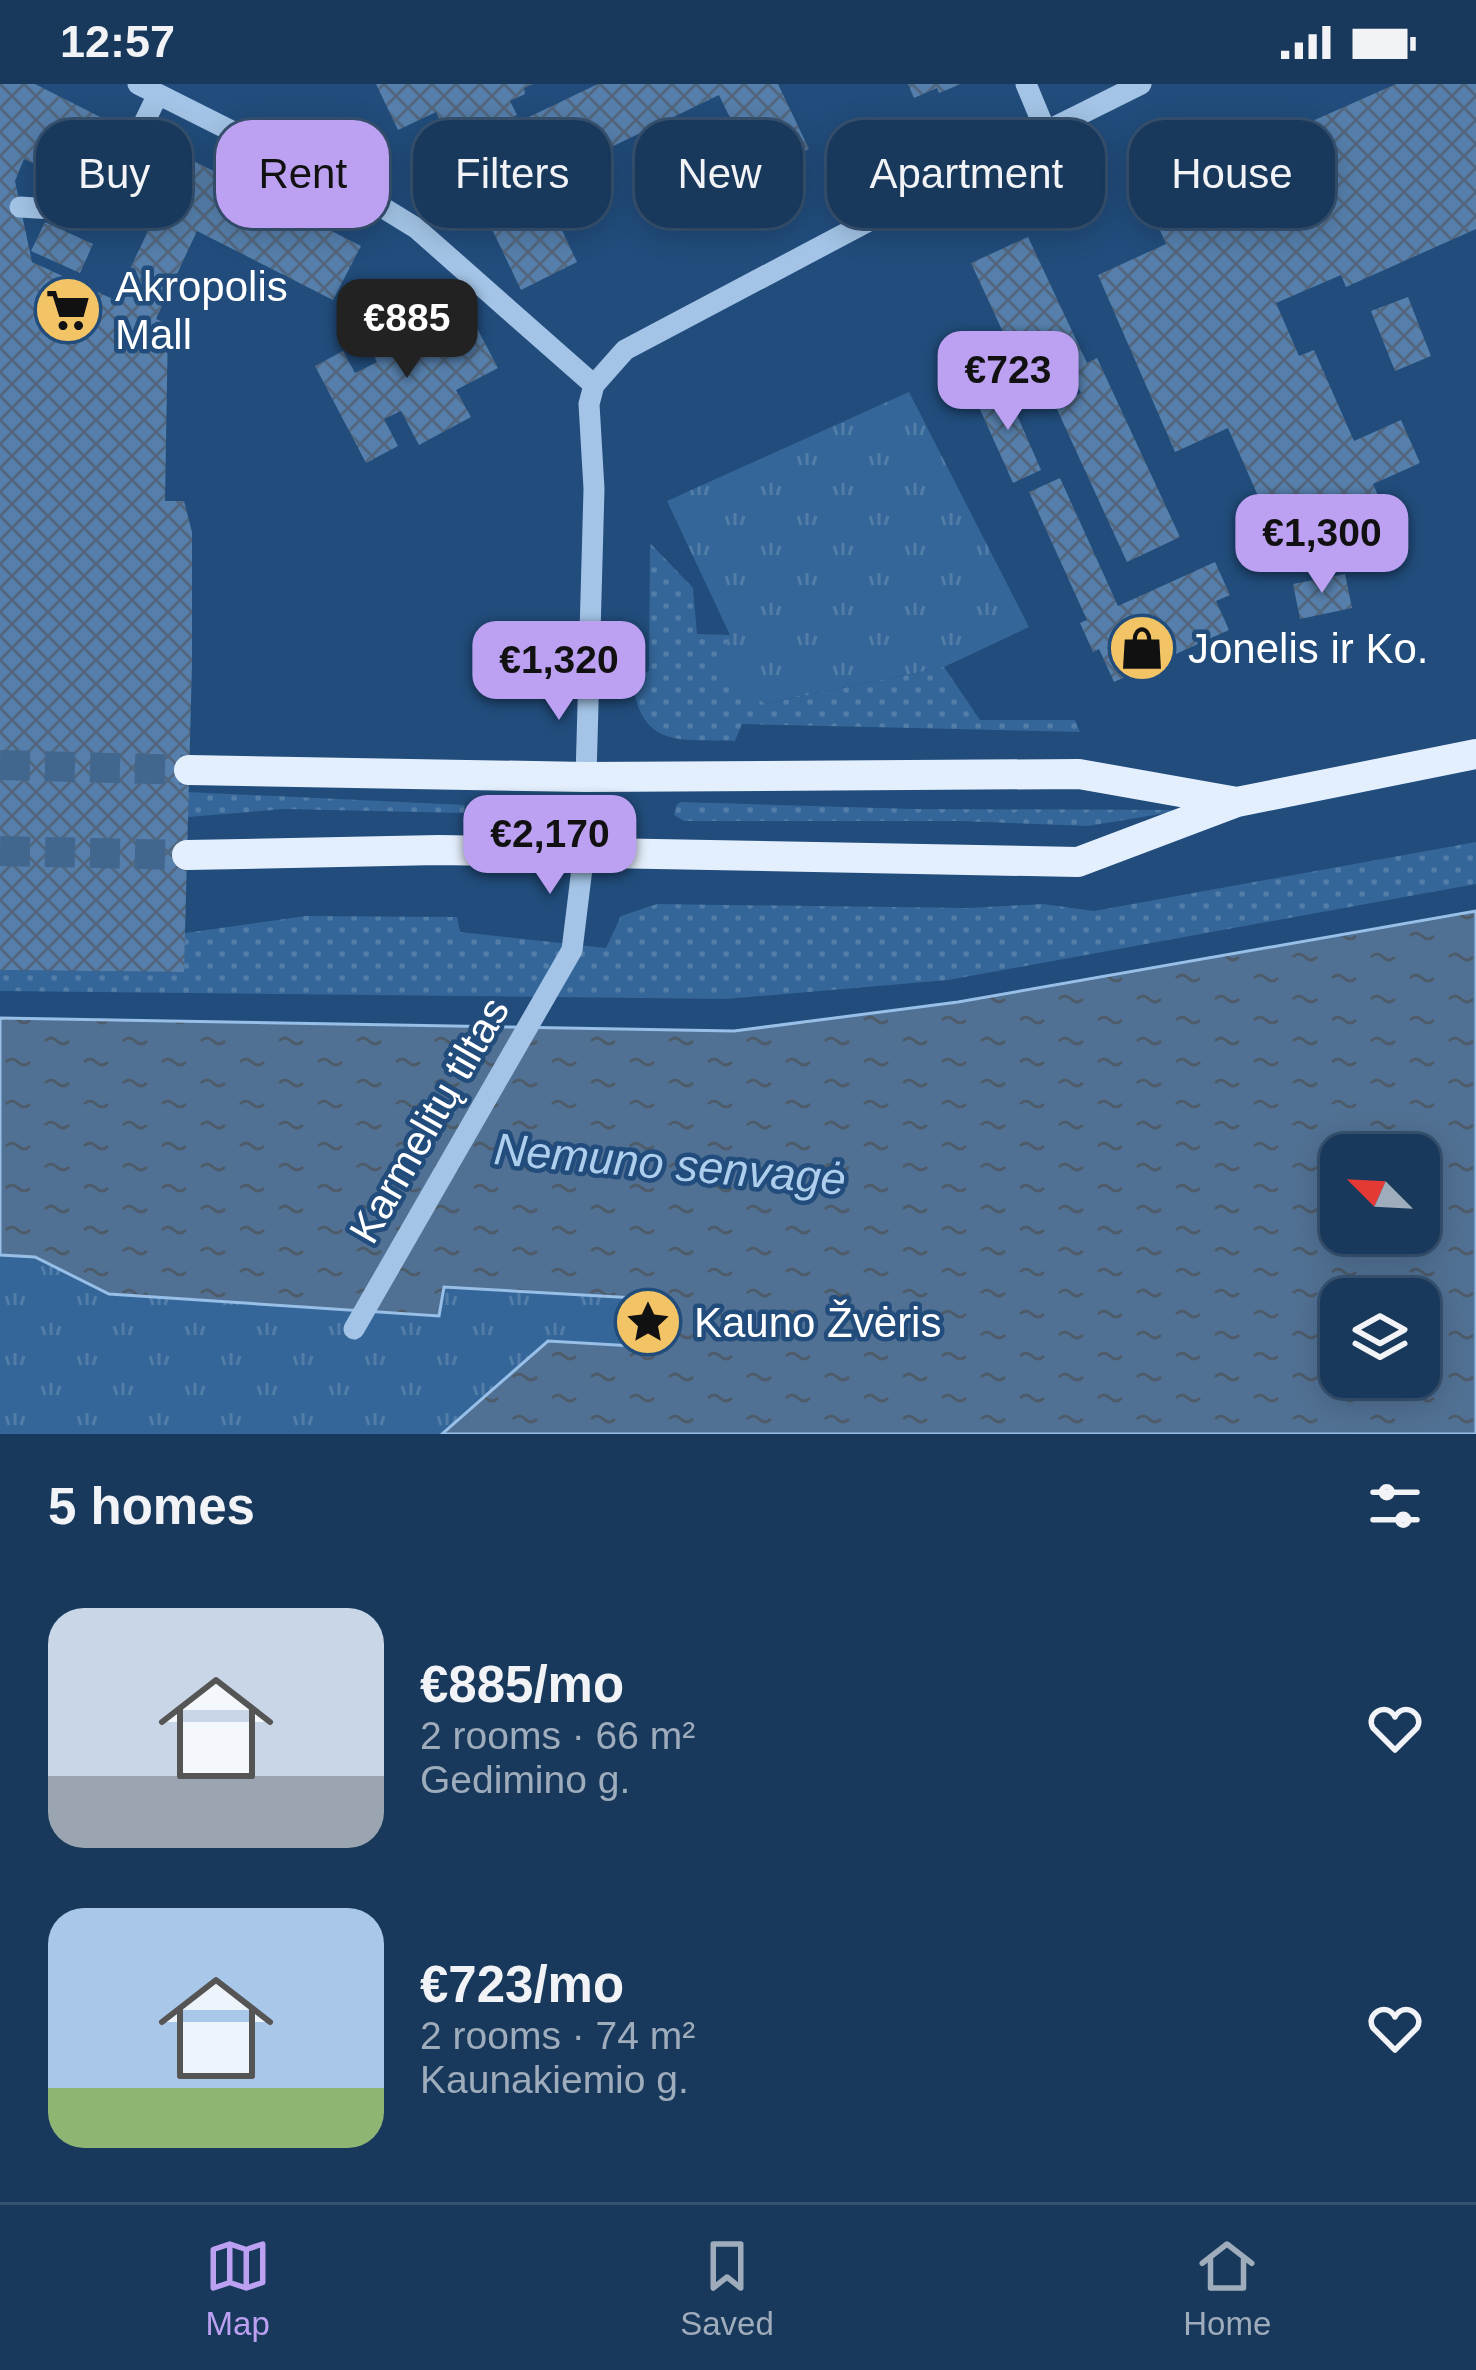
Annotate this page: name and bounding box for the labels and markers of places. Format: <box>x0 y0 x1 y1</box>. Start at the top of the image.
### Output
place label: Akropolis Mall <box>115 263 288 358</box>
supermarket icon: Akropolis Mall <box>33 275 103 345</box>
pin: €885 <box>336 279 478 381</box>
pin: €723 <box>937 331 1079 433</box>
pin: €1,300 <box>1224 494 1420 596</box>
shop icon: Jonelis ir Ko. <box>1107 613 1177 683</box>
pin: €1,320 <box>461 621 657 723</box>
place label: Jonelis ir Ko. <box>1188 625 1428 672</box>
pin: €2,170 <box>452 795 648 897</box>
place icon: Kauno Žvėris <box>613 1287 683 1357</box>
place label: Kauno Žvėris <box>694 1299 941 1346</box>

